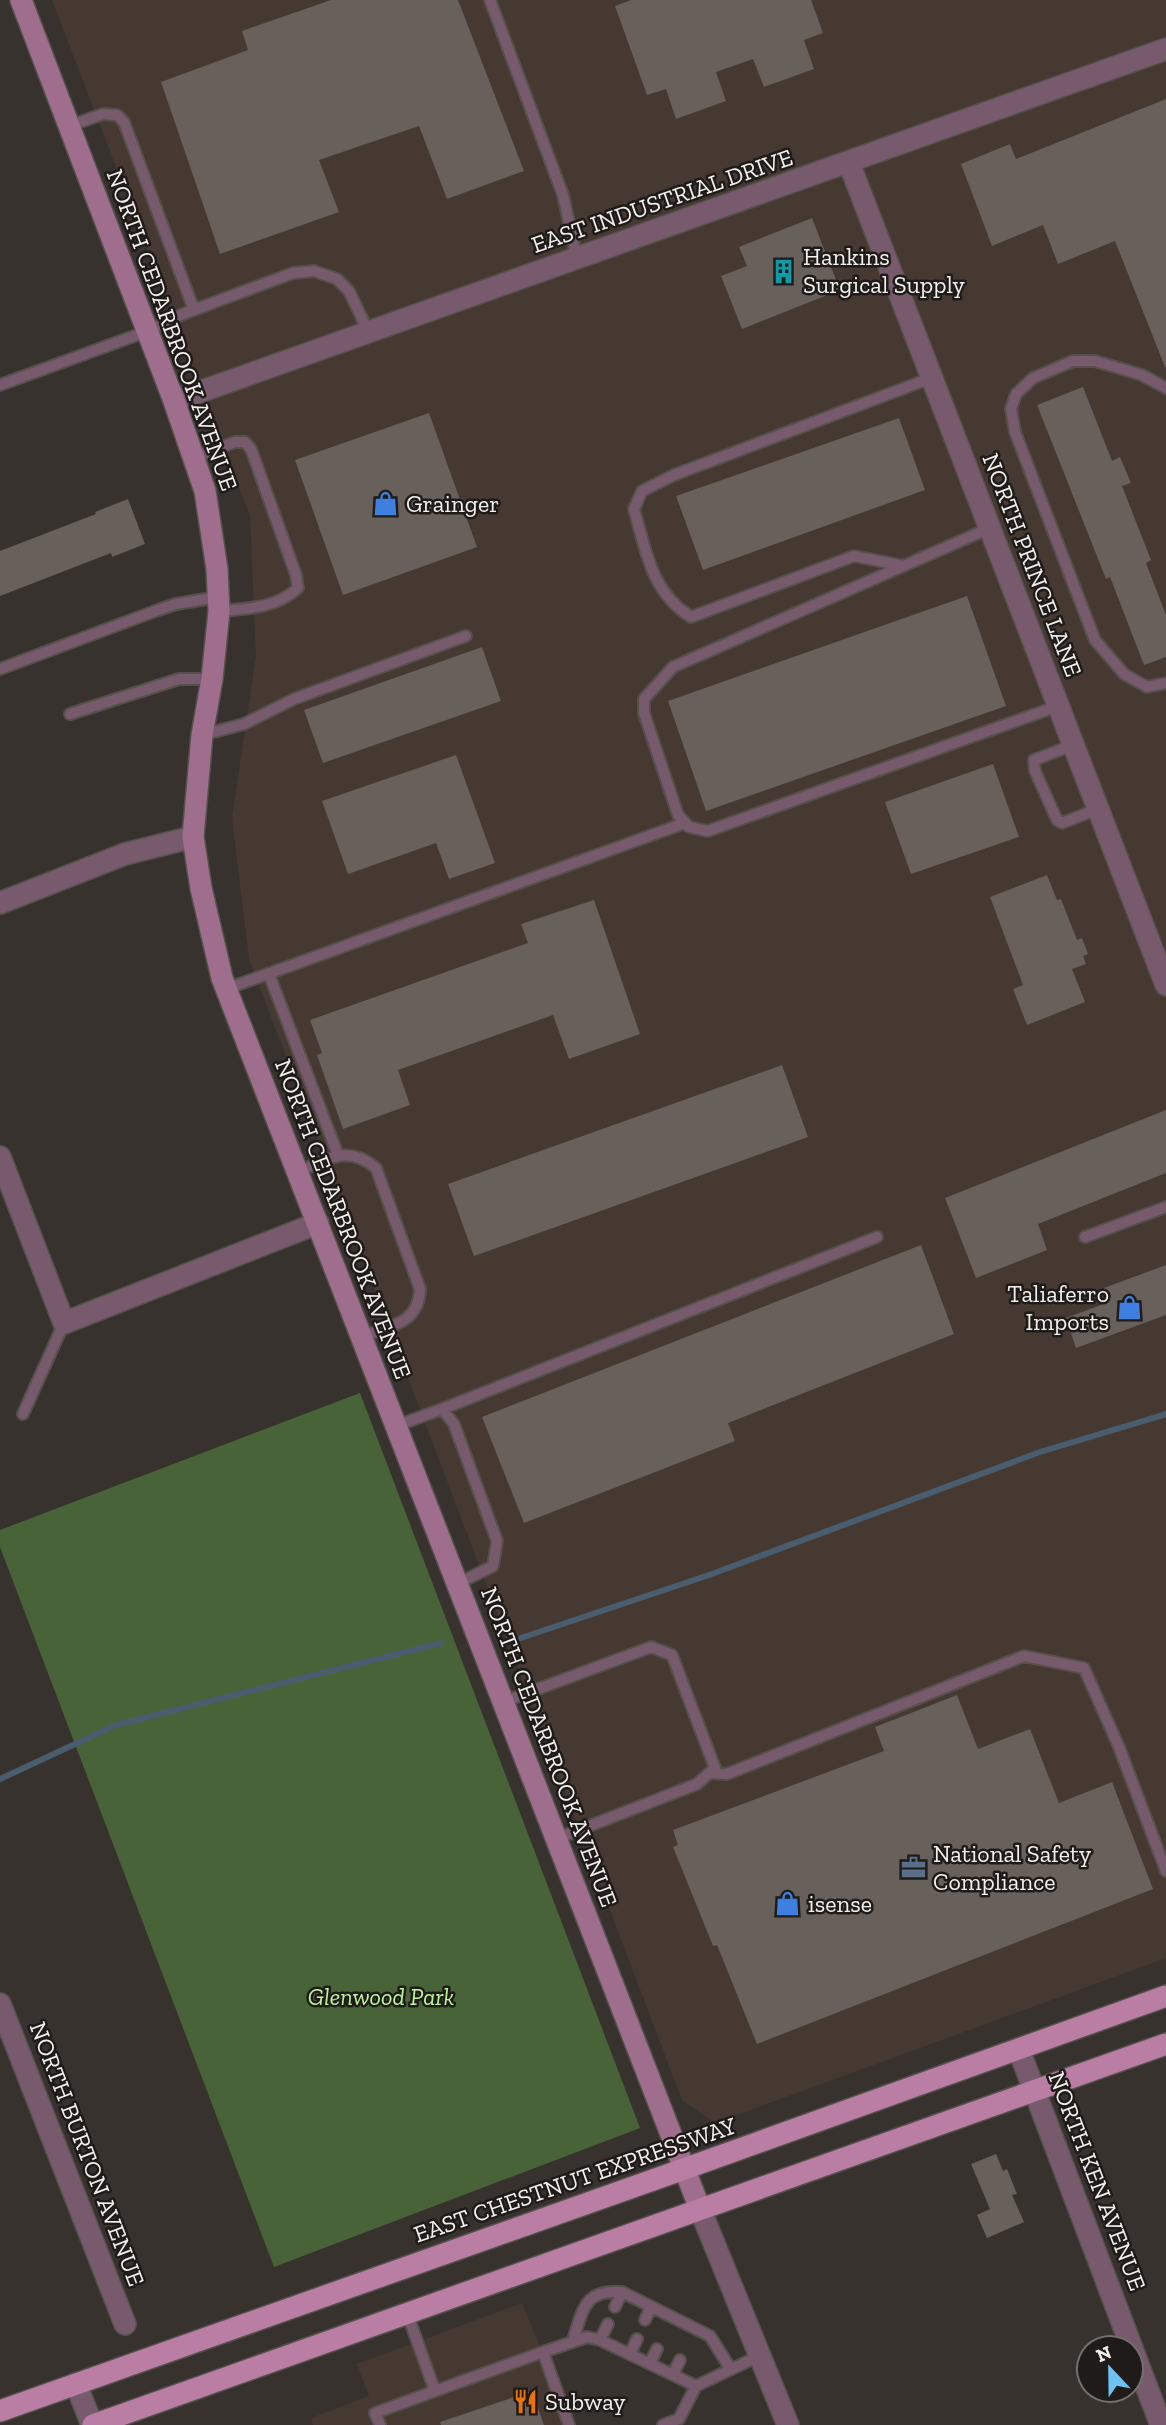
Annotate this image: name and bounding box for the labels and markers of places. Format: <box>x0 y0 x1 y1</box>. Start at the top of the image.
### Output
place label: Hankins Surgical Supply <box>803 242 965 299</box>
building icon: Hankins Surgical Supply <box>769 257 797 285</box>
place label: Grainger <box>406 489 499 518</box>
shop icon: Grainger <box>372 490 400 518</box>
place label: Taliaferro Imports <box>1007 1279 1109 1336</box>
shop icon: Taliaferro Imports <box>1115 1294 1143 1322</box>
place label: National Safety Compliance <box>933 1839 1092 1896</box>
office icon: National Safety Compliance <box>899 1854 927 1882</box>
place label: isense <box>808 1889 872 1918</box>
shop icon: isense <box>774 1890 802 1918</box>
place label: Subway <box>545 2387 626 2416</box>
restaurant icon: Subway <box>511 2388 539 2416</box>

